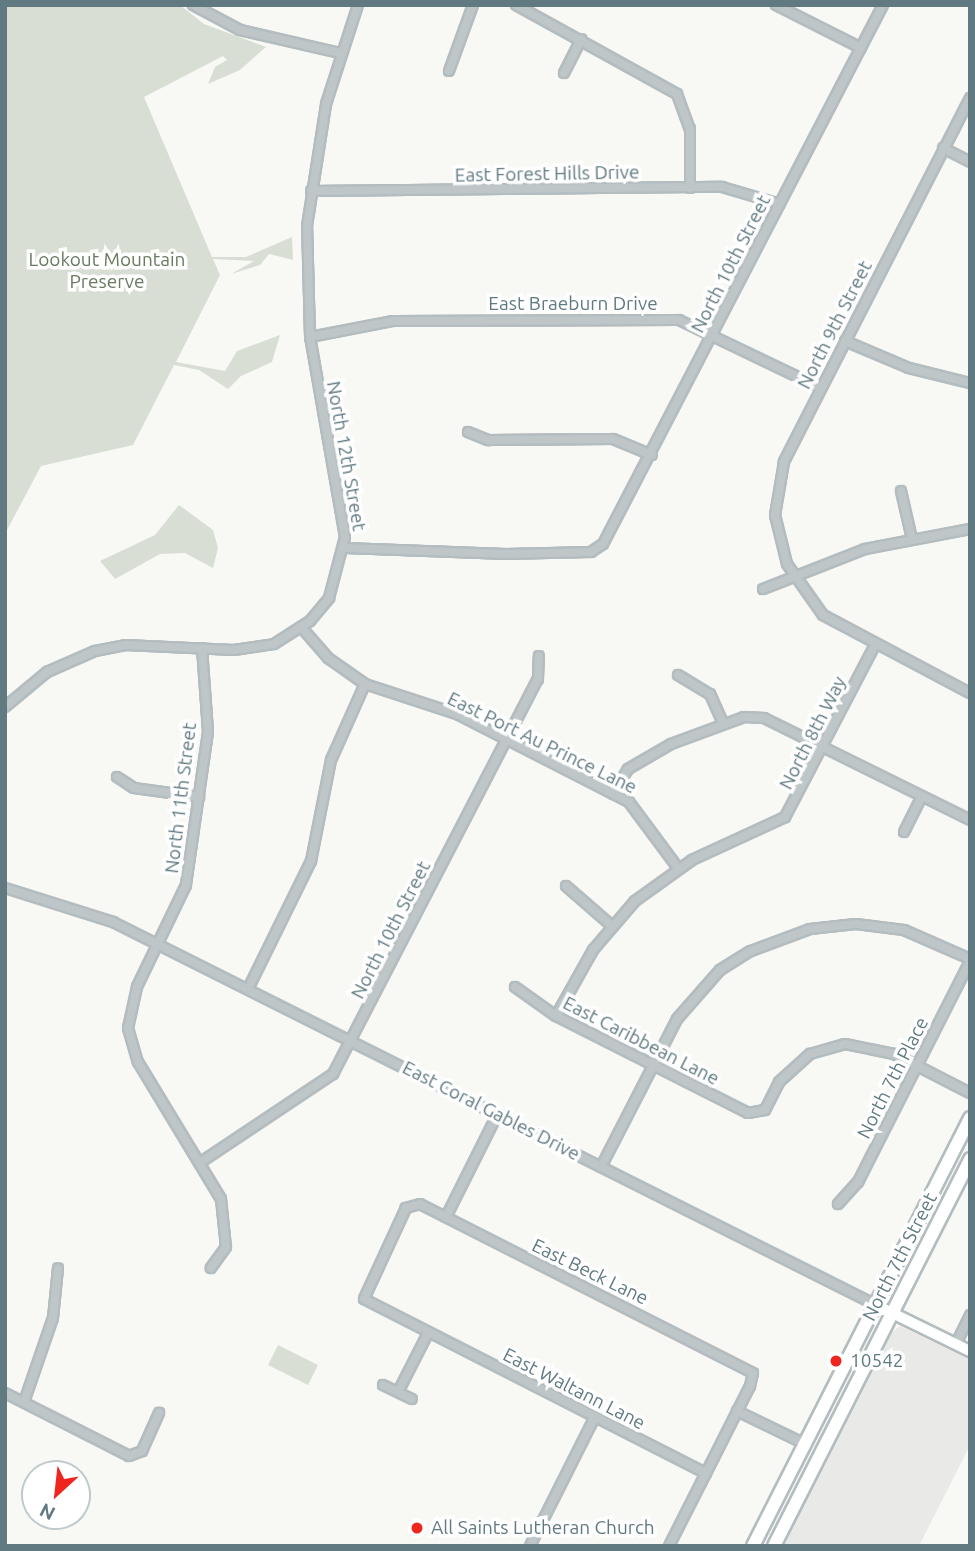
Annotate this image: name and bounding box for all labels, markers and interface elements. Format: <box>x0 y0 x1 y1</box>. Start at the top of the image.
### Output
street label: East Forest Hills Drive <box>455 161 639 187</box>
street label: North 10th Street <box>686 191 776 337</box>
park label: Lookout Mountain Preserve <box>29 249 185 293</box>
street label: North 9th Street <box>793 257 877 393</box>
street label: East Braeburn Drive <box>488 293 658 315</box>
street label: North 12th Street <box>322 379 370 533</box>
street label: North 8th Way <box>775 673 851 793</box>
street label: East Port Au Prince Lane <box>444 687 640 799</box>
street label: North 11th Street <box>160 721 202 875</box>
street label: North 10th Street <box>346 857 436 1003</box>
street label: East Caribbean Lane <box>559 992 723 1090</box>
street label: North 7th Place <box>853 1013 933 1143</box>
street label: East Coral Gables Drive <box>399 1056 583 1166</box>
street label: North 7th Street <box>858 1189 942 1325</box>
street label: East Beck Lane <box>528 1234 652 1310</box>
street label: East Waltann Lane <box>499 1343 649 1435</box>
place label: 10542 <box>850 1350 904 1372</box>
marker: 10542 <box>828 1353 844 1369</box>
north arrow <box>21 1460 91 1530</box>
text: N <box>36 1499 59 1525</box>
place label: All Saints Lutheran Church <box>431 1517 655 1539</box>
marker: All Saints Lutheran Church <box>409 1520 425 1536</box>

